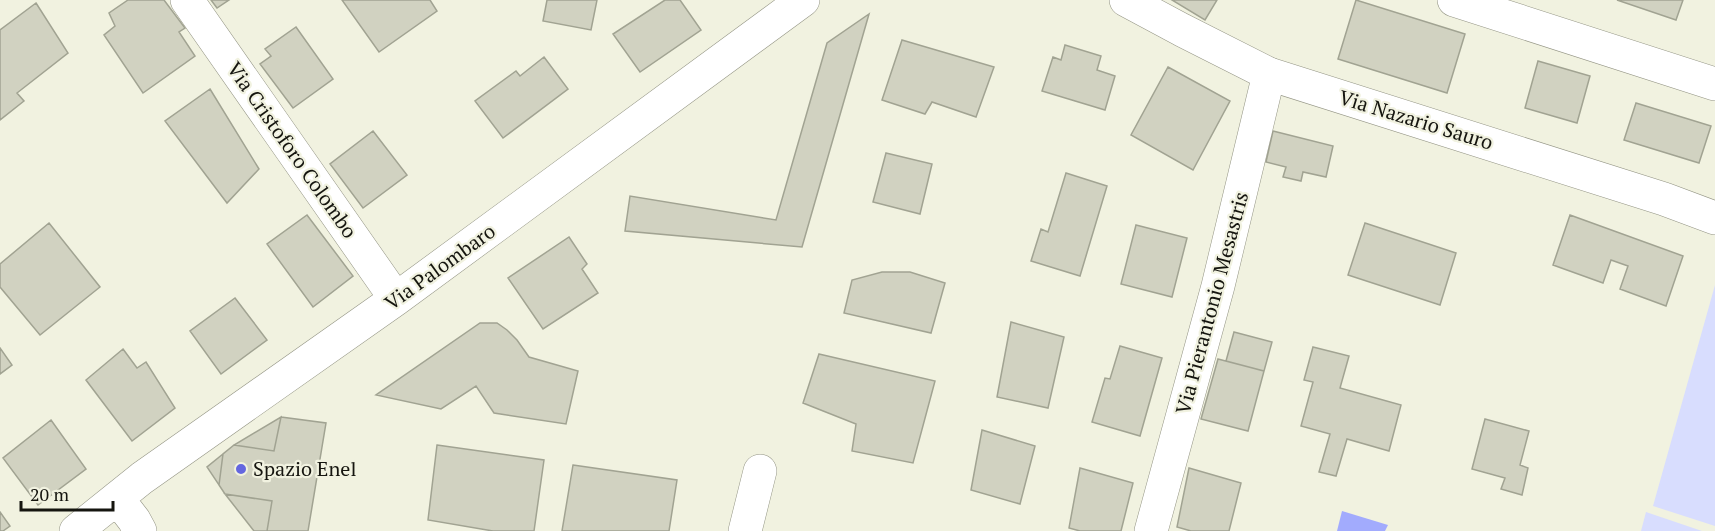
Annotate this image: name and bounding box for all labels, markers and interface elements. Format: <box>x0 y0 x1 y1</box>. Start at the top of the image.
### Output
street label: Via Cristoforo Colombo <box>221 56 363 243</box>
street label: Via Nazario Sauro <box>1336 83 1497 156</box>
street label: Via Pierantonio Mesastris <box>1169 189 1254 417</box>
street label: Via Palombaro <box>379 217 501 316</box>
place label: Spazio Enel <box>253 455 356 482</box>
marker: Spazio Enel <box>234 462 248 476</box>
scale bar <box>21 474 112 512</box>
text: 20 m <box>30 482 70 506</box>

